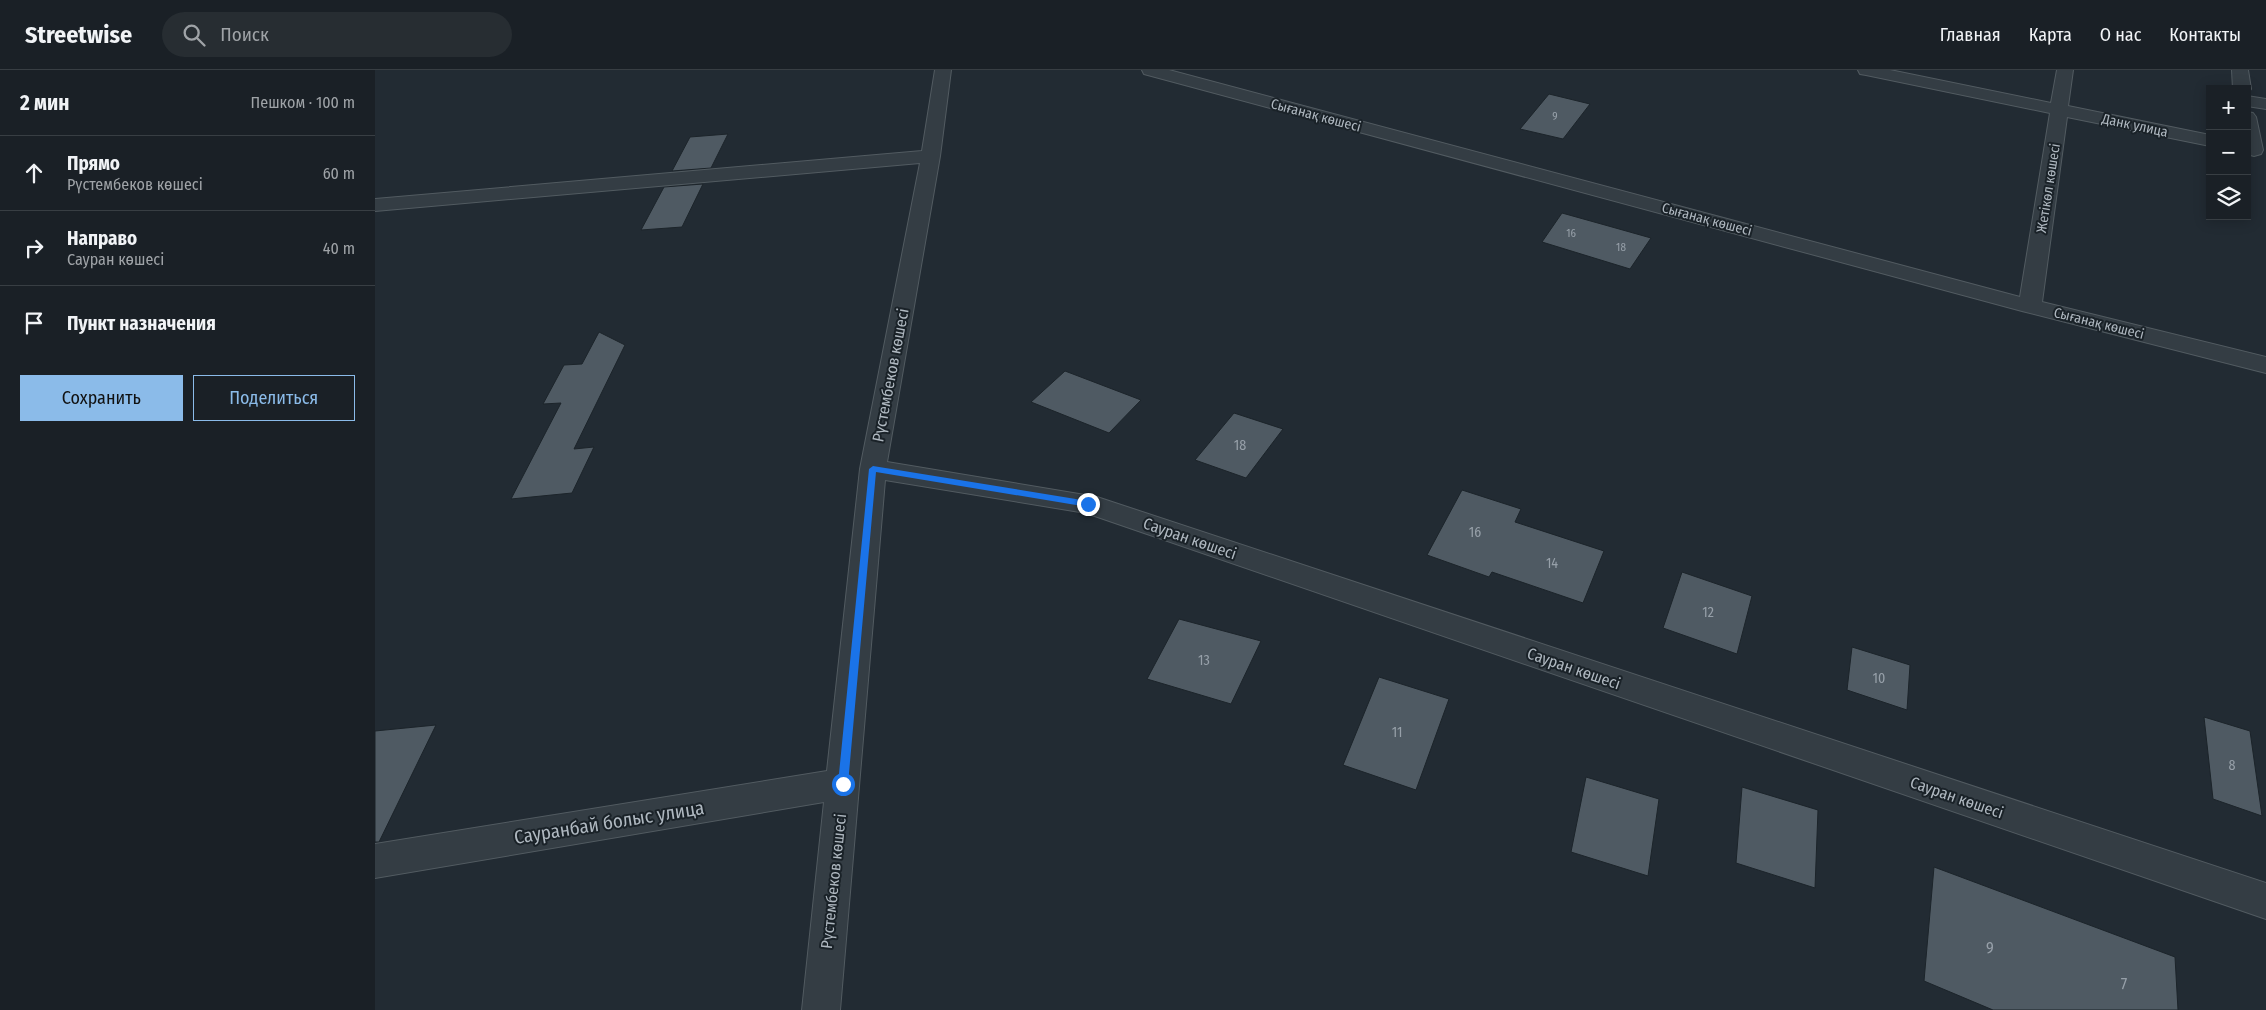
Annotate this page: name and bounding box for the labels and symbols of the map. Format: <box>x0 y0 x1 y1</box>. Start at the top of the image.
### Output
street label: Сығанақ көшесі <box>1269 95 1363 136</box>
house number: 9 <box>1552 110 1558 123</box>
street label: Данк улица <box>2099 110 2170 141</box>
street label: Жетікөл көшесі <box>2033 142 2064 234</box>
street label: Сығанақ көшесі <box>1660 199 1754 240</box>
house number: 16 <box>1566 227 1576 240</box>
house number: 18 <box>1616 241 1626 254</box>
street label: Сығанақ көшесі <box>2052 304 2146 343</box>
street label: Рүстембеков көшесі <box>868 307 913 444</box>
house number: 18 <box>1234 437 1246 454</box>
route end <box>1077 493 1100 516</box>
street label: Сауран көшесі <box>1141 514 1239 563</box>
house number: 16 <box>1469 524 1481 541</box>
house number: 14 <box>1546 555 1558 572</box>
house number: 12 <box>1702 604 1714 621</box>
street label: Сауран көшесі <box>1525 644 1623 693</box>
house number: 13 <box>1198 652 1210 669</box>
house number: 10 <box>1873 670 1885 687</box>
house number: 11 <box>1392 724 1402 741</box>
house number: 8 <box>2229 757 2236 774</box>
route start <box>832 773 855 796</box>
street label: Сауран көшесі <box>1908 773 2006 822</box>
street label: Сауранбай болыс улица <box>512 796 706 849</box>
street label: Рүстембеков көшесі <box>817 813 850 950</box>
house number: 9 <box>1986 938 1994 957</box>
house number: 7 <box>2121 974 2128 993</box>

